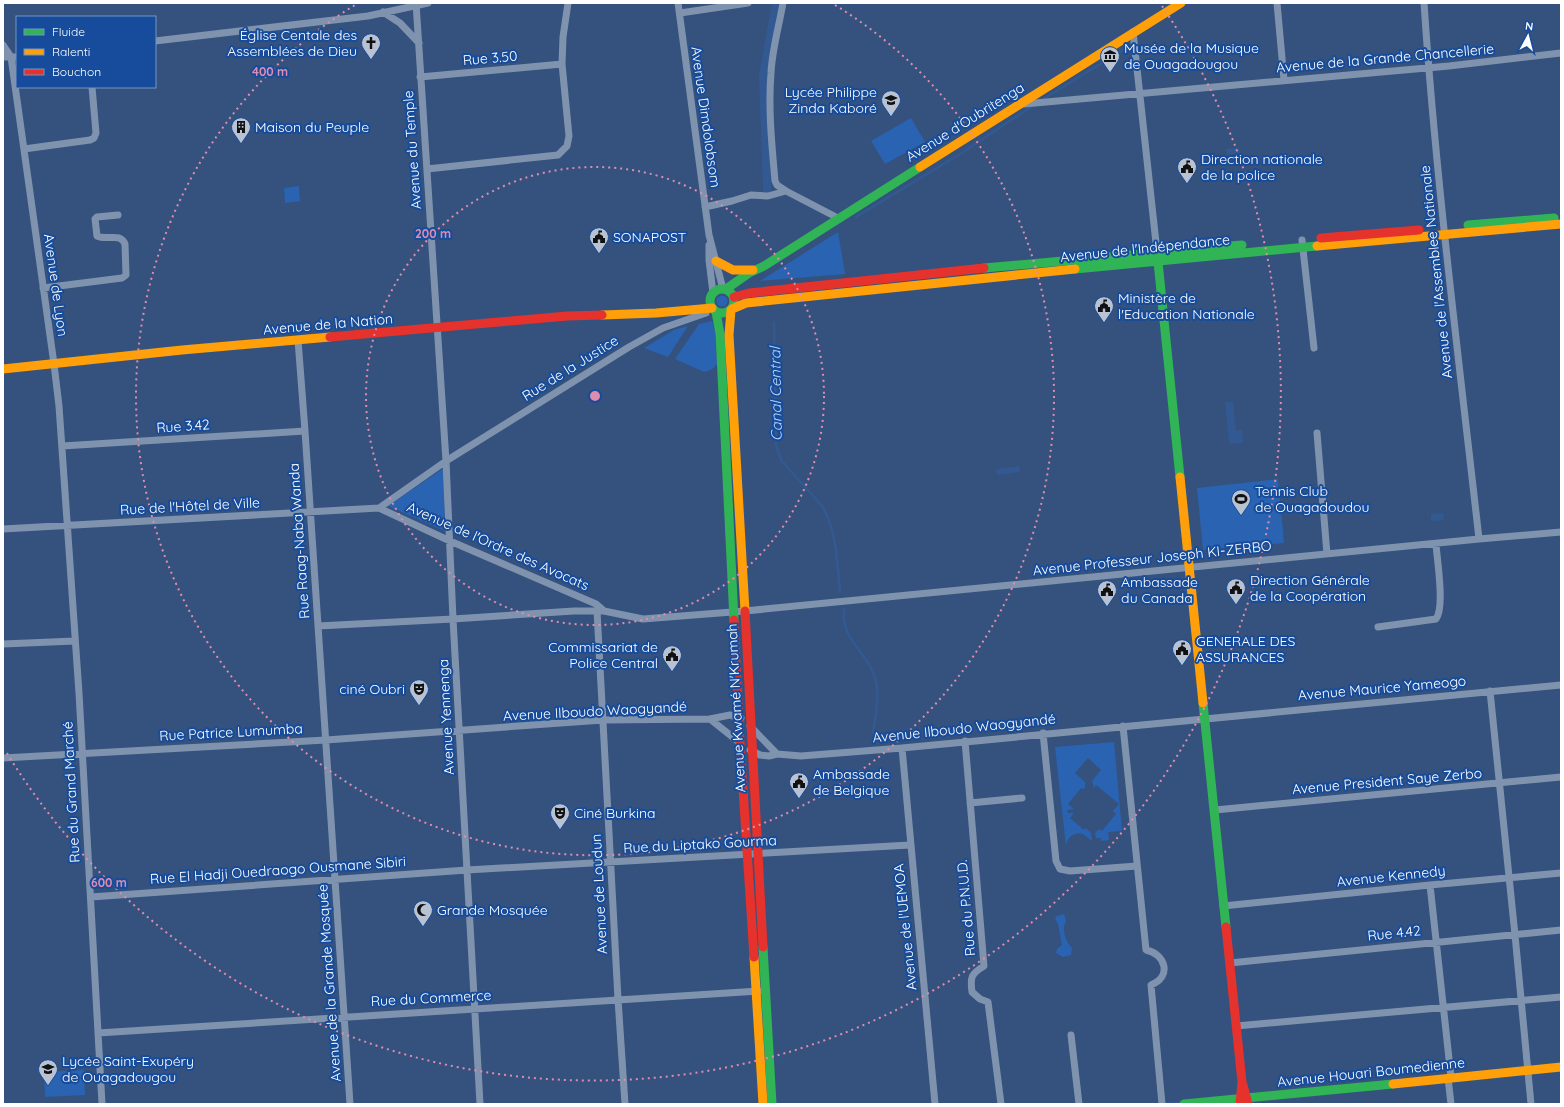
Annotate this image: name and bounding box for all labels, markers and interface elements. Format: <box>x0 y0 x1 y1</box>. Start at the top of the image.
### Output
legend <box>16 16 156 88</box>
north arrow <box>1508 16 1548 56</box>
text: N <box>1524 19 1534 34</box>
text: Fluide <box>52 24 85 39</box>
place label: Église Centale des Assemblées de Dieu <box>227 26 357 60</box>
church icon: Église Centale des Assemblées de Dieu <box>360 32 382 60</box>
place label: Musée de la Musique de Ouagadougou <box>1124 39 1259 73</box>
street label: Avenue de la Grande Chancellerie <box>1275 40 1495 76</box>
text: Ralenti <box>52 44 90 59</box>
street label: Avenue Dimdolobsom <box>687 45 725 189</box>
museum icon: Musée de la Musique de Ouagadougou <box>1099 45 1121 73</box>
street label: Rue 3.50 <box>462 47 518 69</box>
text: Bouchon <box>52 64 101 79</box>
text: 400 m <box>252 64 288 79</box>
street label: Avenue d'Oubritenga <box>902 78 1028 166</box>
place label: Lycée Philippe Zinda Kaboré <box>785 83 877 117</box>
school or university icon: Lycée Philippe Zinda Kaboré <box>880 89 902 117</box>
street label: Avenue du Temple <box>399 90 425 210</box>
building icon: Maison du Peuple <box>230 116 252 144</box>
place label: Maison du Peuple <box>255 118 369 136</box>
place label: Direction nationale de la police <box>1201 150 1323 184</box>
public building icon: Direction nationale de la police <box>1176 156 1198 184</box>
street label: Avenue de l'Assemblee Nationale <box>1416 164 1456 380</box>
text: 200 m <box>415 226 451 241</box>
public building icon: SONAPOST <box>588 226 610 254</box>
place label: SONAPOST <box>613 228 686 246</box>
street label: Avenue de l'Indépendance <box>1059 230 1231 266</box>
street label: Avenue de Lyon <box>40 233 72 337</box>
place label: Ministère de l'Education Nationale <box>1118 289 1255 323</box>
public building icon: Ministère de l'Education Nationale <box>1093 295 1115 323</box>
street label: Avenue de la Nation <box>262 309 394 339</box>
street label: Rue de la Justice <box>519 331 622 405</box>
water label: Canal Central <box>765 345 786 441</box>
centre of rings <box>588 389 602 403</box>
street label: Rue 3.42 <box>156 415 211 437</box>
street label: Rue Raag-Naba Wanda <box>285 463 313 619</box>
place label: Tennis Club de Ouagadoudou <box>1255 482 1369 516</box>
sports icon: Tennis Club de Ouagadoudou <box>1230 488 1252 516</box>
street label: Rue de l'Hôtel de Ville <box>120 493 260 519</box>
street label: Avenue de l'Ordre des Avocats <box>404 498 592 594</box>
street label: Avenue Professeur Joseph KI-ZERBO <box>1032 536 1273 579</box>
place label: Direction Générale de la Coopération <box>1250 571 1370 605</box>
place label: Ambassade du Canada <box>1121 573 1198 607</box>
public building icon: Direction Générale de la Coopération <box>1225 577 1247 605</box>
public building icon: Ambassade du Canada <box>1096 579 1118 607</box>
street label: Avenue Kwamé N'Krumah <box>723 623 749 793</box>
place label: GENERALE DES ASSURANCES <box>1196 632 1296 666</box>
place label: Commissariat de Police Central <box>548 638 658 672</box>
public building icon: GENERALE DES ASSURANCES <box>1171 638 1193 666</box>
public building icon: Commissariat de Police Central <box>661 644 683 672</box>
street label: Avenue Yennenga <box>434 659 458 775</box>
street label: Avenue Maurice Yameogo <box>1297 672 1467 704</box>
theatre icon: ciné Oubri <box>408 678 430 706</box>
place label: ciné Oubri <box>339 680 405 698</box>
street label: Avenue Ilboudo Waogyandé <box>503 697 687 725</box>
street label: Avenue Ilboudo Waogyandé <box>872 709 1057 747</box>
street label: Rue Patrice Lumumba <box>159 719 303 745</box>
street label: Rue du Grand Marché <box>58 721 84 863</box>
street label: Avenue President Saye Zerbo <box>1291 764 1483 798</box>
place label: Ambassade de Belgique <box>813 765 890 799</box>
public building icon: Ambassade de Belgique <box>788 771 810 799</box>
theatre icon: Ciné Burkina <box>549 802 571 830</box>
place label: Ciné Burkina <box>574 804 656 822</box>
street label: Rue du Liptako Gourma <box>623 831 777 857</box>
street label: Avenue de Loudun <box>587 833 611 955</box>
street label: Rue El Hadji Ouedraogo Ousmane Sibiri <box>149 852 407 888</box>
street label: Rue du P.N.U.D. <box>953 859 979 957</box>
street label: Avenue Kennedy <box>1336 861 1446 891</box>
street label: Avenue de l'UEMOA <box>889 863 921 991</box>
text: 600 m <box>91 875 127 890</box>
street label: Avenue de la Grande Mosquée <box>313 883 345 1082</box>
mosque icon: Grande Mosquée <box>412 899 434 927</box>
place label: Grande Mosquée <box>437 901 548 919</box>
street label: Rue 4.42 <box>1366 921 1422 945</box>
street label: Rue du Commerce <box>370 986 492 1010</box>
place label: Lycée Saint-Exupéry de Ouagadougou <box>62 1052 194 1086</box>
street label: Avenue Houari Boumedienne <box>1276 1053 1466 1091</box>
school or university icon: Lycée Saint-Exupéry de Ouagadougou <box>37 1058 59 1086</box>

